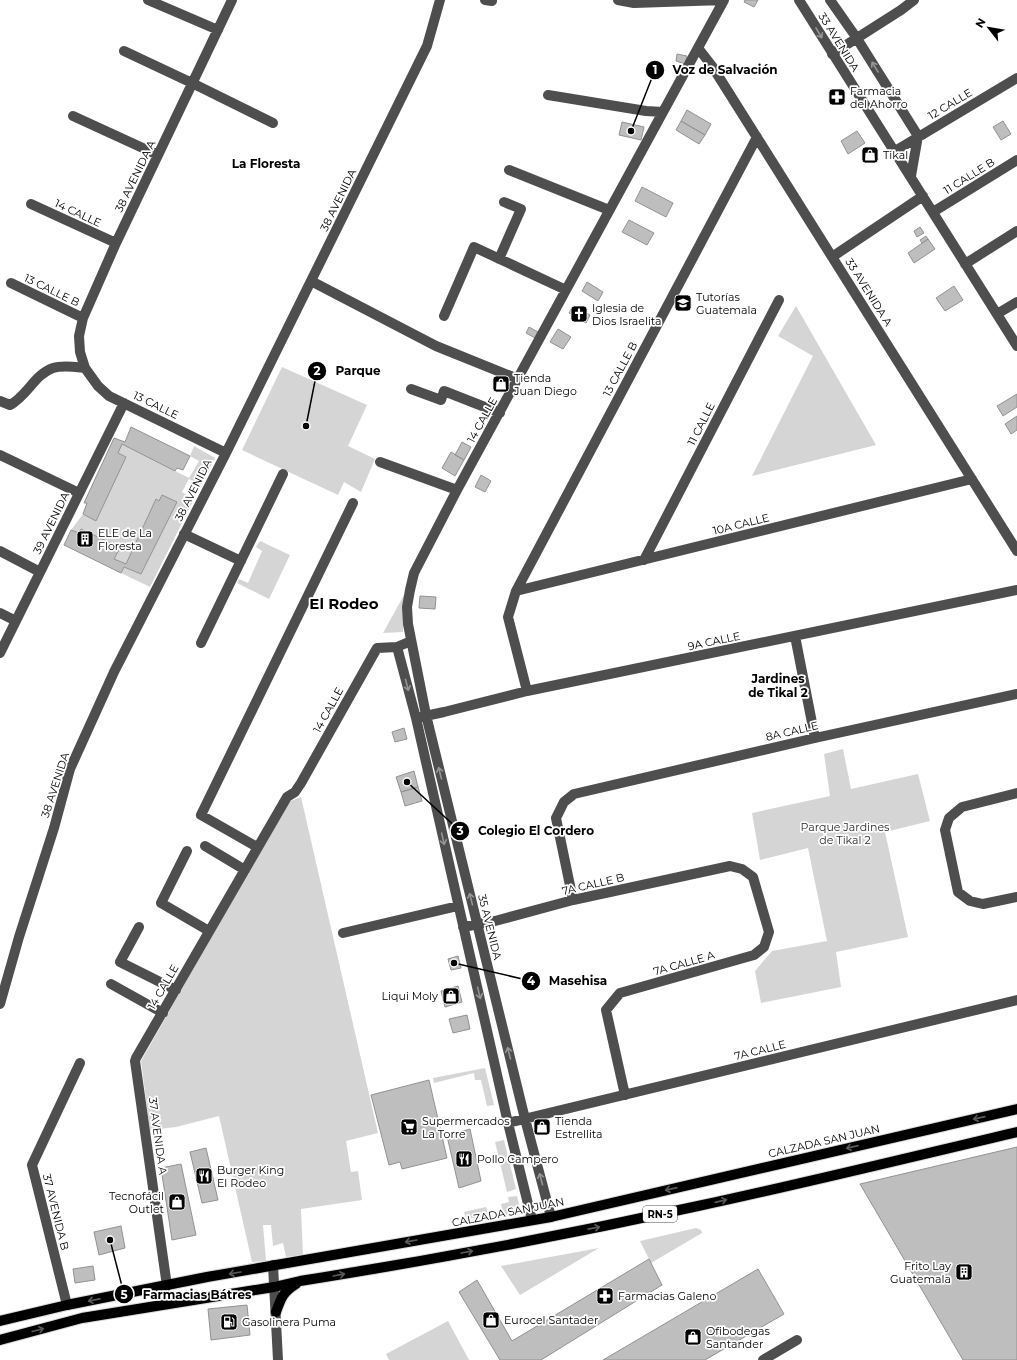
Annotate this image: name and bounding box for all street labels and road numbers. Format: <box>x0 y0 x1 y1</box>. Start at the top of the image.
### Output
street label: 33 AVENIDA <box>815 10 863 74</box>
street label: 12 CALLE <box>925 85 975 123</box>
street label: 38 AVENIDA A <box>112 138 159 214</box>
street label: 11 CALLE B <box>941 155 997 197</box>
street label: 38 AVENIDA <box>317 166 359 233</box>
street label: 14 CALLE <box>52 196 104 230</box>
street label: 33 AVENIDA A <box>843 255 896 329</box>
street label: 13 CALLE B <box>22 271 82 309</box>
street label: 13 CALLE B <box>600 339 640 399</box>
street label: 13 CALLE <box>131 388 181 422</box>
street label: 14 CALLE <box>464 395 500 445</box>
street label: 11 CALLE <box>684 400 718 448</box>
street label: 38 AVENIDA <box>171 457 215 523</box>
street label: 39 AVENIDA <box>30 490 72 556</box>
street label: 10A CALLE <box>711 510 771 538</box>
street label: 9A CALLE <box>687 629 741 653</box>
street label: 14 CALLE <box>310 685 346 735</box>
street label: 8A CALLE <box>764 718 820 744</box>
street label: 38 AVENIDA <box>38 751 72 819</box>
street label: 7A CALLE B <box>560 870 626 898</box>
street label: 35 AVENIDA <box>475 893 505 961</box>
street label: 7A CALLE A <box>652 948 716 978</box>
street label: 14 CALLE <box>144 962 182 1012</box>
street label: 7A CALLE <box>733 1037 787 1063</box>
street label: 37 AVENIDA A <box>146 1097 170 1176</box>
street label: CALZADA SAN JUAN <box>767 1121 881 1161</box>
street label: 37 AVENIDA B <box>40 1172 72 1252</box>
street label: CALZADA SAN JUAN <box>451 1194 565 1230</box>
road number: RN-5 <box>643 1206 677 1222</box>

